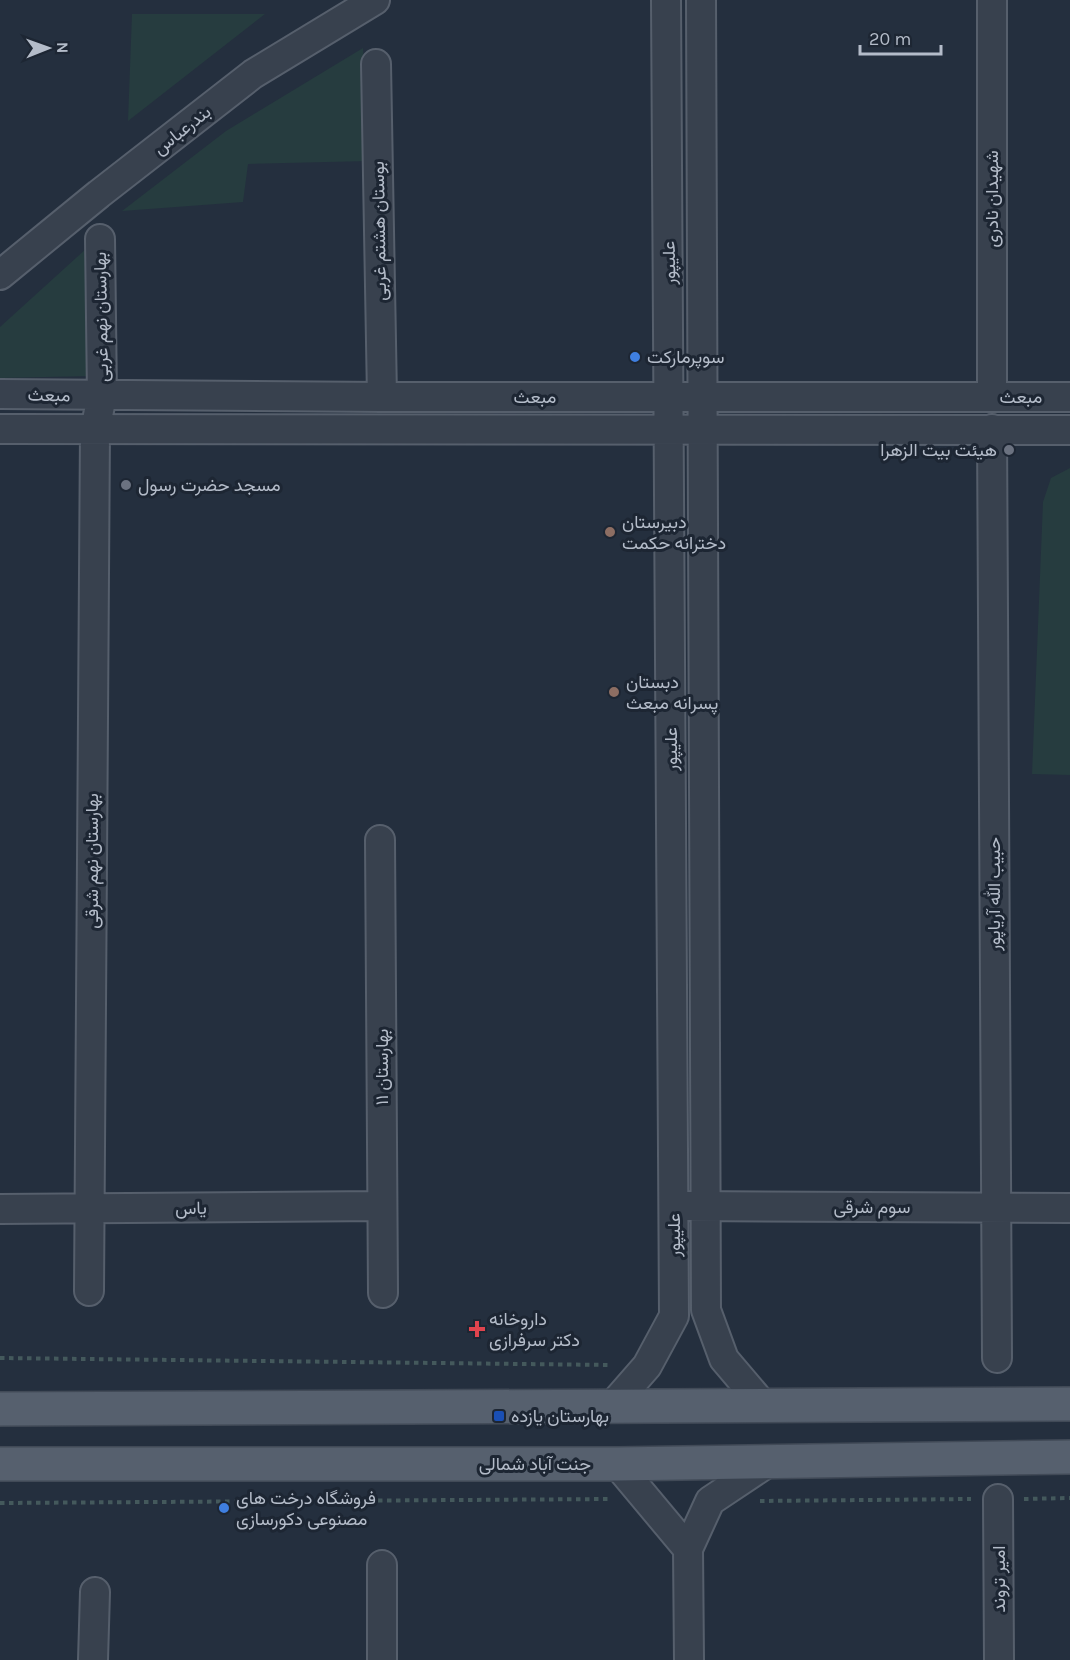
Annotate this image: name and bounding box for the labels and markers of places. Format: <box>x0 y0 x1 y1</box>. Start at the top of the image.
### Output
place label: سوپرمارکت <box>647 346 724 369</box>
marker: سوپرمارکت <box>628 350 642 364</box>
place label: هیئت بیت الزهرا <box>880 439 997 461</box>
marker: هیئت بیت الزهرا <box>1002 443 1016 457</box>
place label: مسجد حضرت رسول <box>138 474 280 496</box>
marker: مسجد حضرت رسول <box>119 478 133 492</box>
place label: دبیرستان دخترانه حکمت <box>622 511 726 554</box>
marker: دبیرستان دخترانه حکمت <box>603 525 617 539</box>
place label: دبستان پسرانه مبعث <box>626 671 718 715</box>
marker: دبستان پسرانه مبعث <box>607 685 621 699</box>
place label: داروخانه دکتر سرفرازی <box>489 1308 580 1351</box>
marker: داروخانه دکتر سرفرازی <box>470 1322 484 1336</box>
place label: بهارستان یازده <box>511 1405 609 1427</box>
marker: بهارستان یازده <box>492 1409 506 1423</box>
place label: فروشگاه درخت های مصنوعی دکورسازی <box>236 1487 376 1530</box>
marker: فروشگاه درخت های مصنوعی دکورسازی <box>217 1501 231 1515</box>

